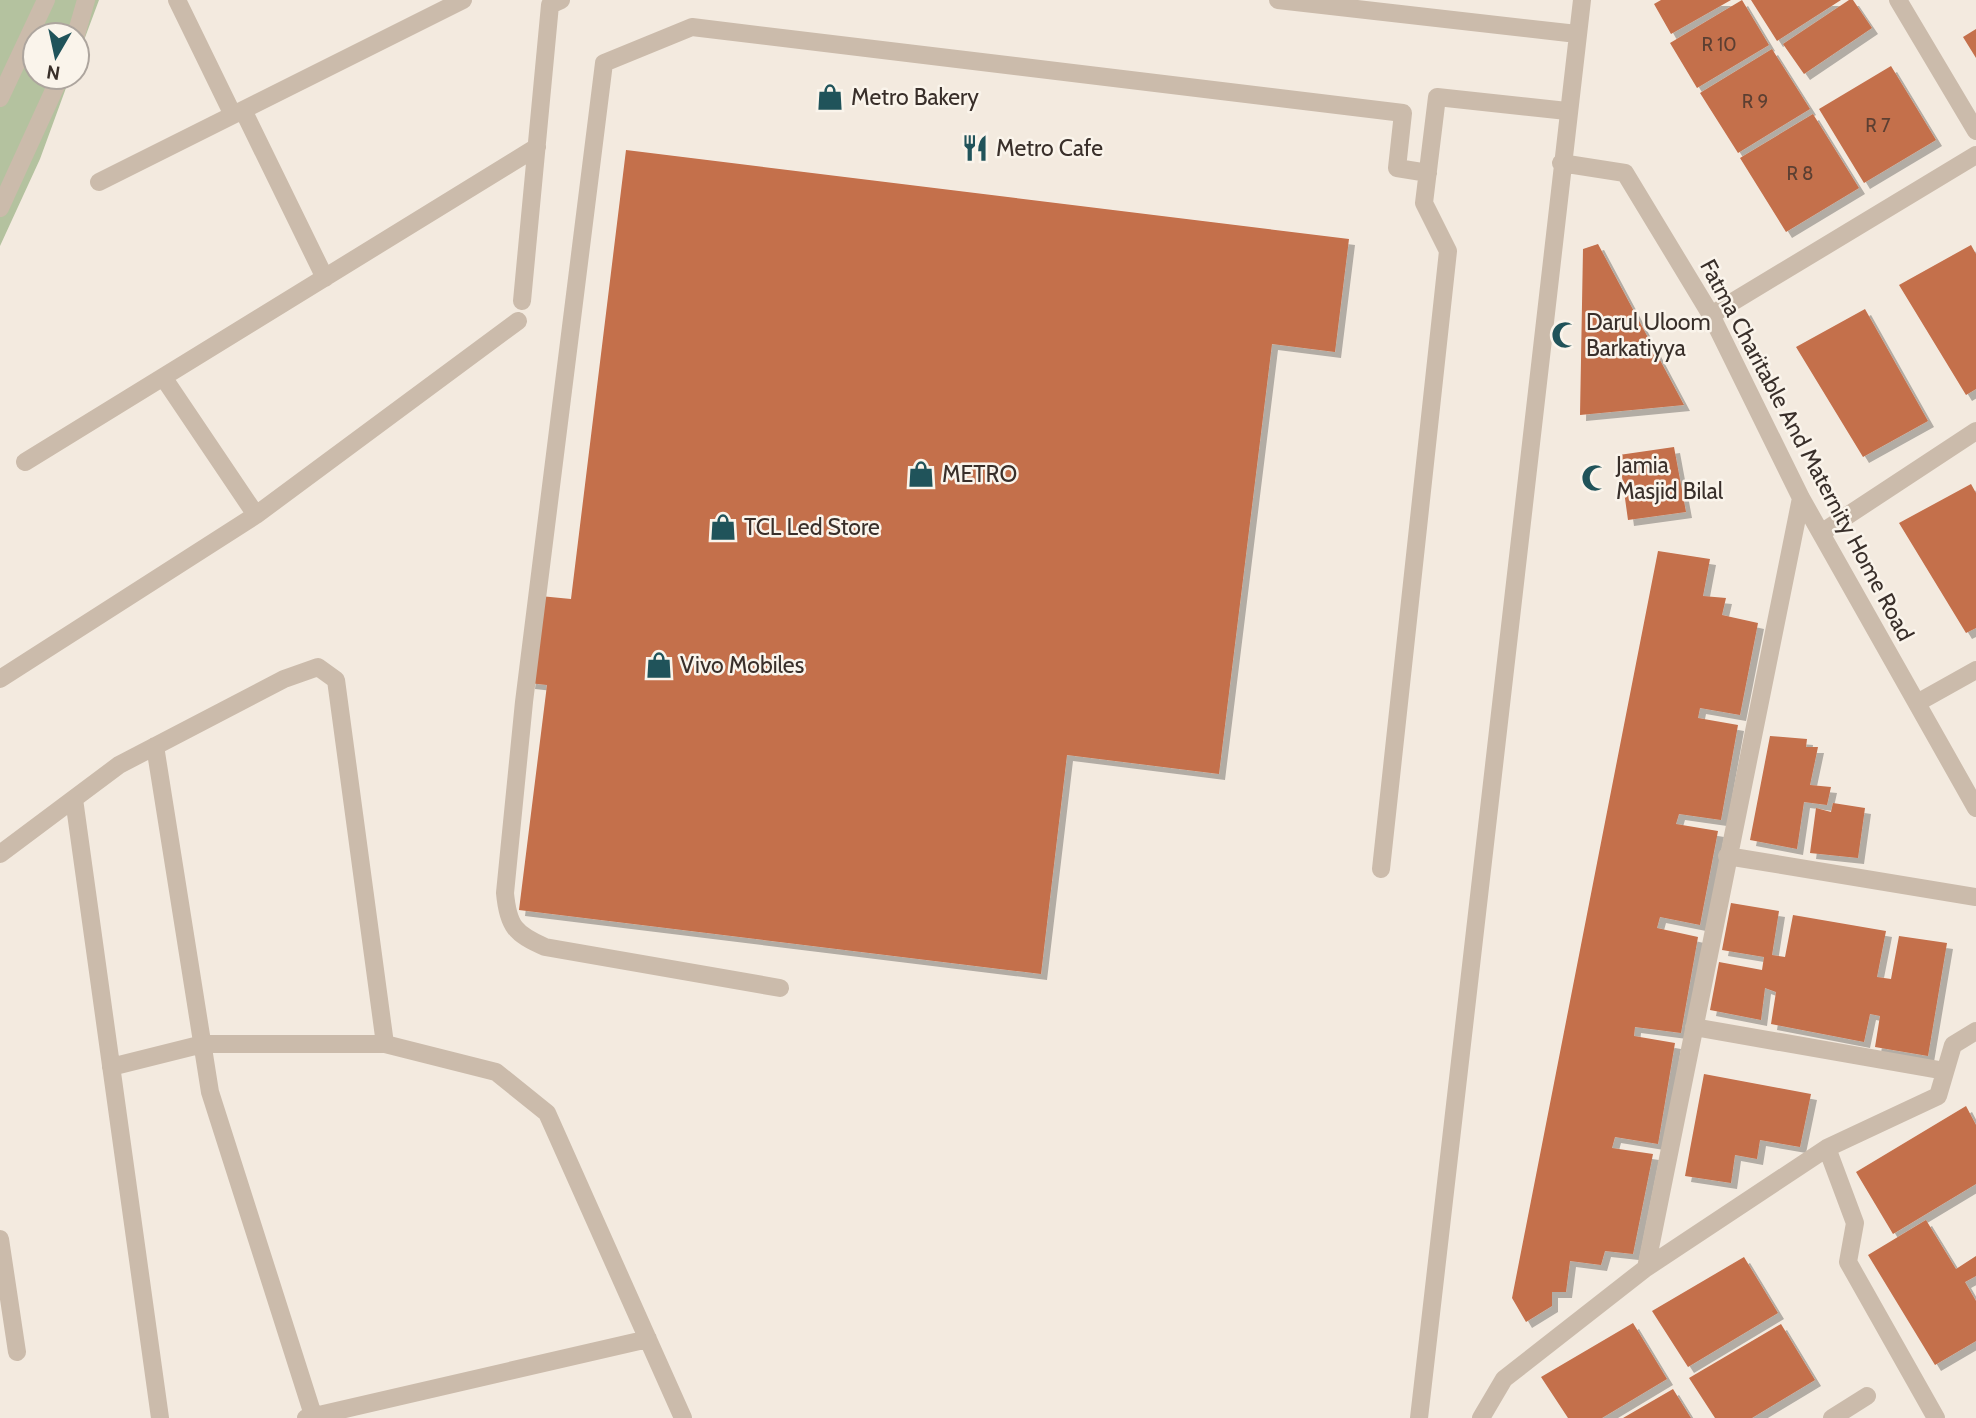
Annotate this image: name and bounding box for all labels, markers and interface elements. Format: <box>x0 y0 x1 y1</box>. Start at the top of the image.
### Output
north arrow <box>21 21 91 91</box>
house number: R 10 <box>1701 33 1737 56</box>
text: N <box>45 60 62 85</box>
shop icon: Metro Bakery <box>815 82 845 112</box>
place label: Metro Bakery <box>851 83 979 111</box>
house number: R 9 <box>1742 90 1768 113</box>
house number: R 7 <box>1865 114 1891 137</box>
restaurant icon: Metro Cafe <box>960 133 990 163</box>
place label: Metro Cafe <box>996 134 1103 162</box>
house number: R 8 <box>1786 162 1814 185</box>
street label: Fatma Charitable And Maternity Home Road <box>1694 254 1920 646</box>
place label: Darul Uloom Barkatiyya <box>1586 308 1711 362</box>
mosque icon: Darul Uloom Barkatiyya <box>1550 320 1580 350</box>
place label: Jamia Masjid Bilal <box>1615 451 1724 505</box>
shop icon: METRO <box>906 459 936 489</box>
place label: METRO <box>942 460 1017 488</box>
mosque icon: Jamia Masjid Bilal <box>1580 463 1610 493</box>
shop icon: TCL Led Store <box>708 512 738 542</box>
place label: TCL Led Store <box>744 513 880 541</box>
shop icon: Vivo Mobiles <box>644 650 674 680</box>
place label: Vivo Mobiles <box>680 651 804 679</box>

